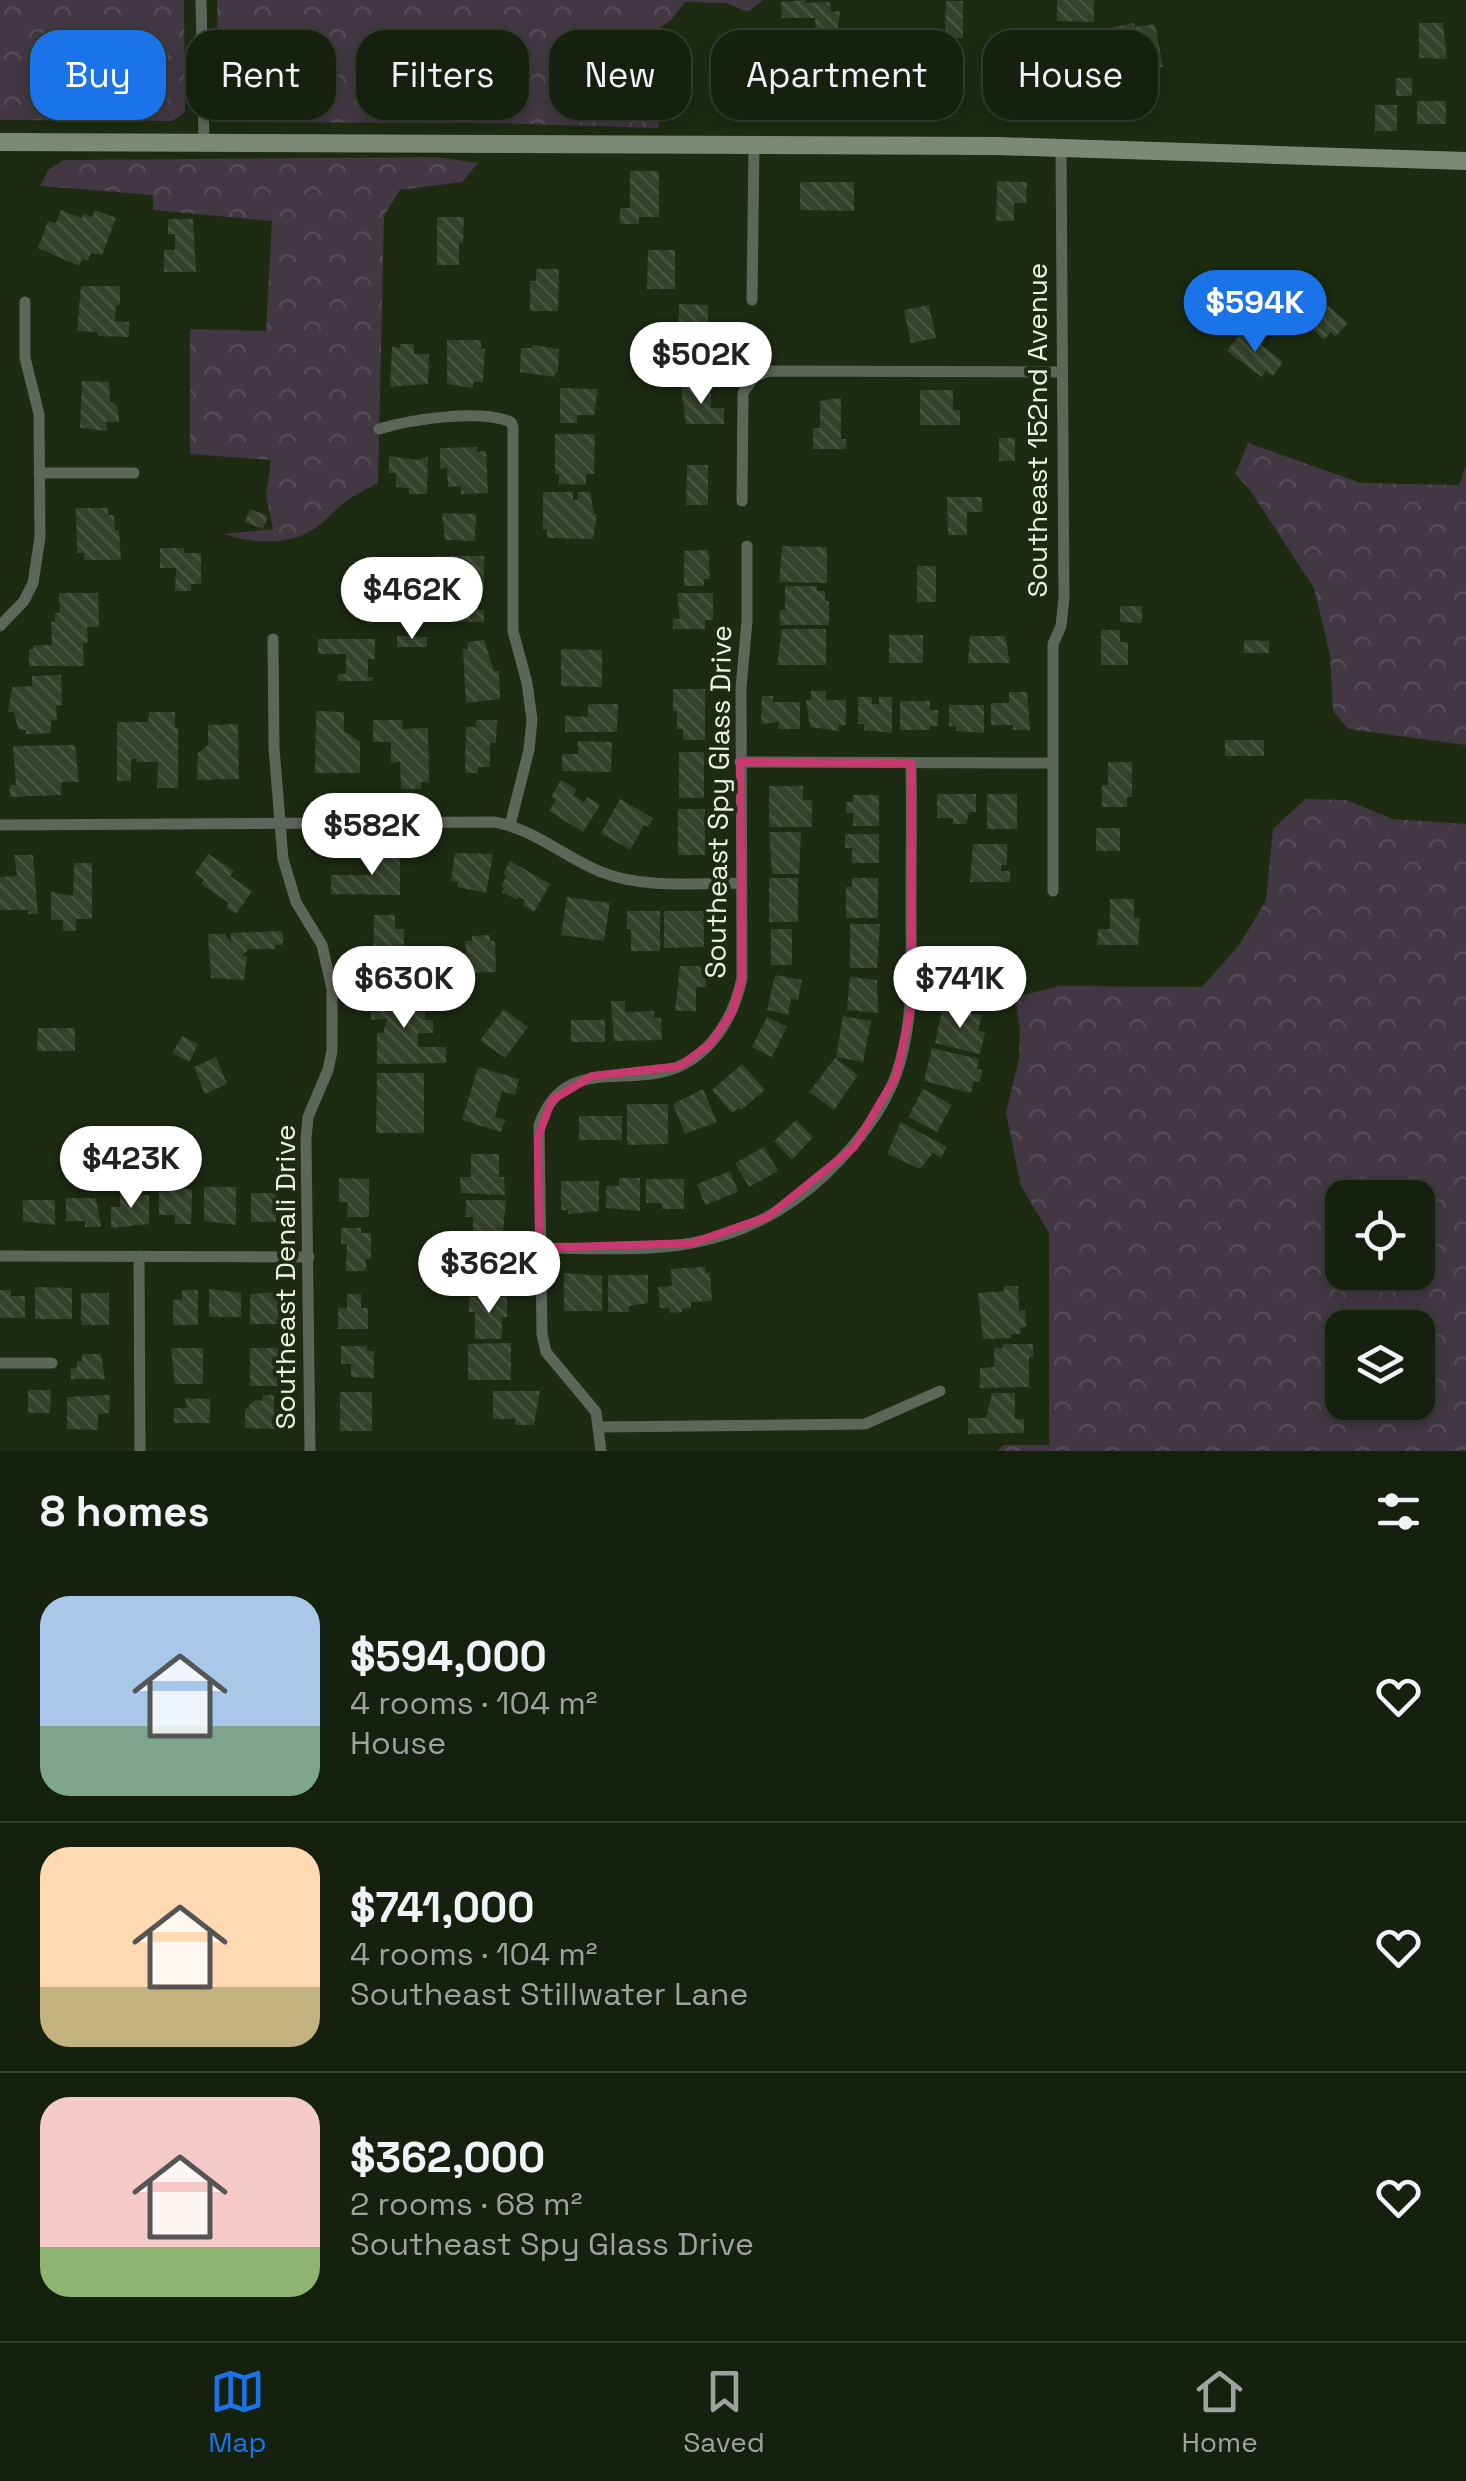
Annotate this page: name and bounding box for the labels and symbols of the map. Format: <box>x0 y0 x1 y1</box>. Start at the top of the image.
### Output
street label: Southeast 152nd Avenue <box>1019 263 1055 597</box>
pin: $594K <box>1185 270 1325 355</box>
pin: $502K <box>631 322 771 407</box>
pin: $462K <box>342 557 482 642</box>
street label: Southeast Spy Glass Drive <box>697 625 739 979</box>
pin: $582K <box>302 793 442 878</box>
pin: $630K <box>334 946 474 1031</box>
pin: $741K <box>890 946 1030 1031</box>
street label: Southeast Denali Drive <box>267 1124 303 1430</box>
pin: $423K <box>61 1126 201 1211</box>
pin: $362K <box>419 1231 559 1316</box>

